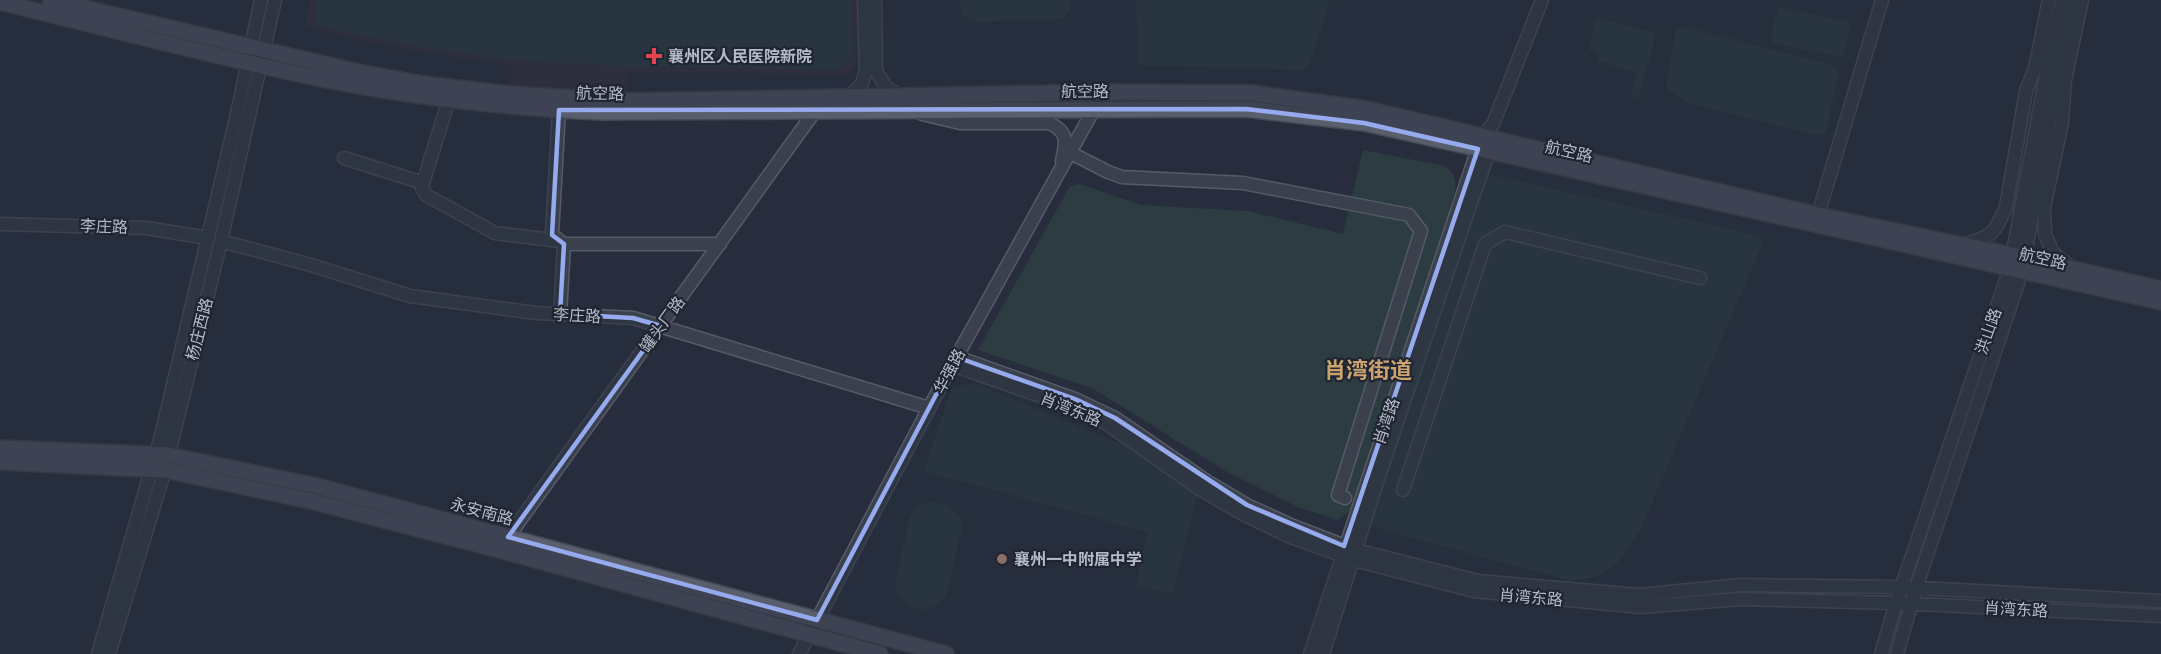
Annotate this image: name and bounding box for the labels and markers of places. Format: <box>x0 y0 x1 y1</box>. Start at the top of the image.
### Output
place label: 襄州区人民医院新院 <box>668 45 812 67</box>
marker: 襄州区人民医院新院 <box>645 47 663 65</box>
place label: 襄州一中附属中学 <box>1014 548 1142 570</box>
marker: 襄州一中附属中学 <box>995 552 1009 566</box>

